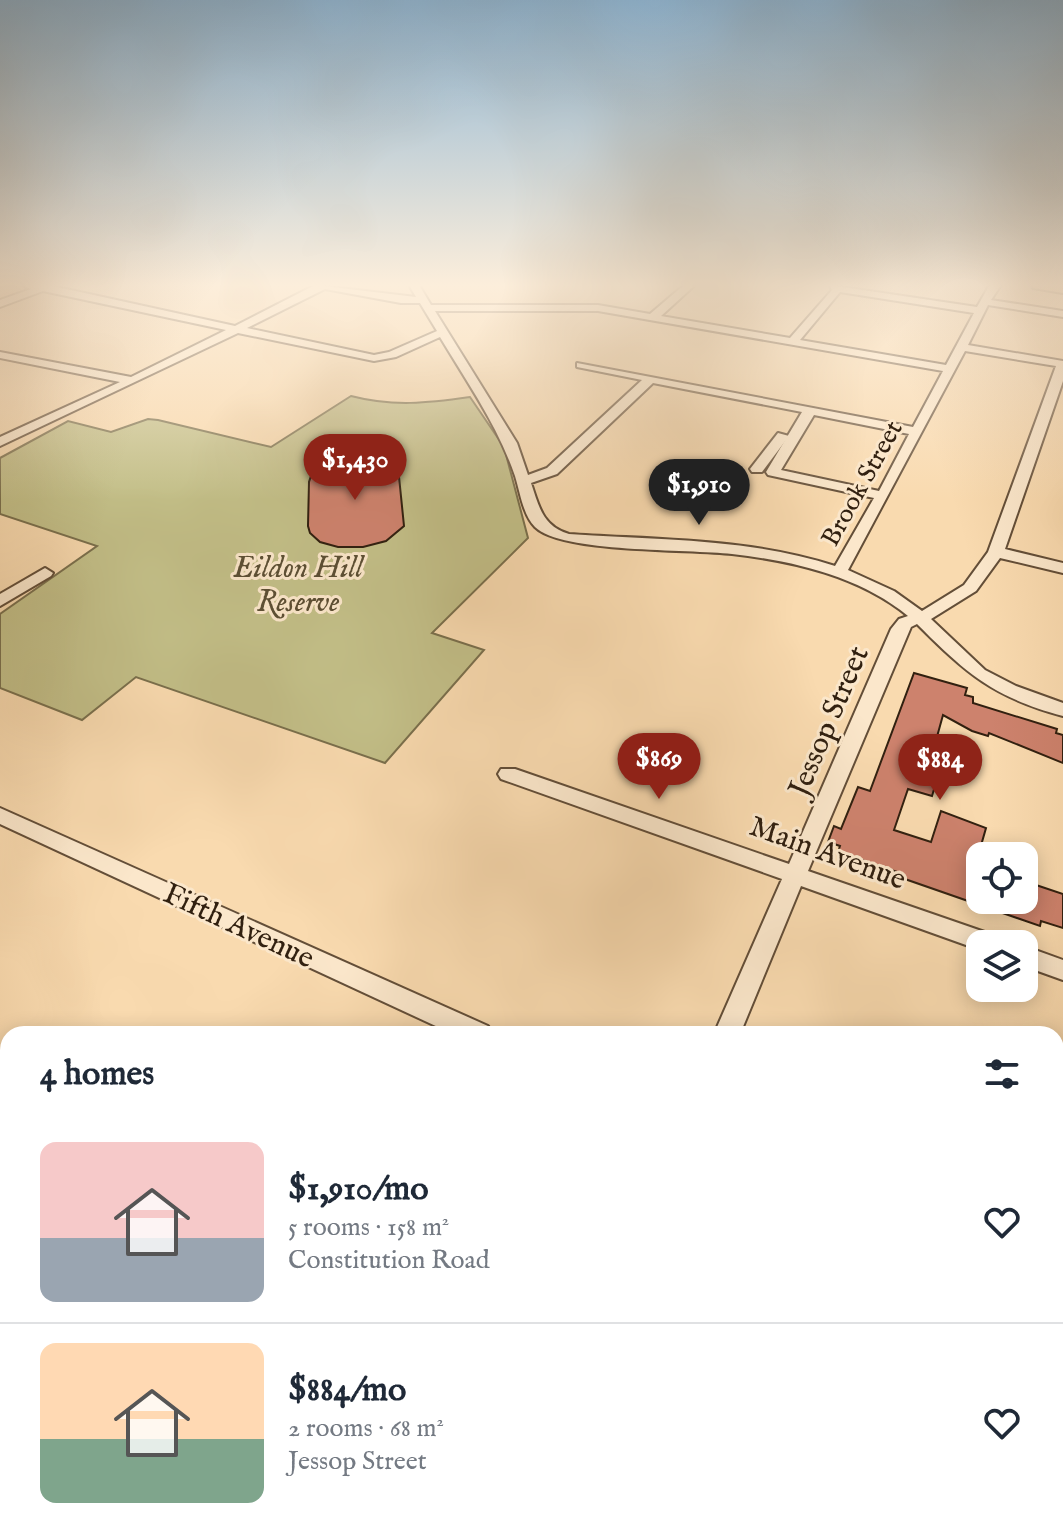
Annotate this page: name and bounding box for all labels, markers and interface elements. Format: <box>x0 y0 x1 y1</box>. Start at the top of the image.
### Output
street label: Brook Street <box>814 415 910 552</box>
pin: $1,430 <box>290 434 420 502</box>
text: $1,430 <box>322 443 388 476</box>
pin: $1,910 <box>634 459 764 527</box>
text: $1,910 <box>667 468 731 501</box>
park label: Eildon Hill Reserve <box>232 550 366 622</box>
street label: Jessop Street <box>780 641 879 806</box>
pin: $869 <box>612 733 706 801</box>
pin: $884 <box>893 734 987 802</box>
text: $869 <box>636 742 682 775</box>
text: $884 <box>916 743 964 776</box>
street label: Main Avenue <box>744 808 911 900</box>
map controls <box>966 842 1038 1002</box>
button: locate <box>966 842 1038 914</box>
street label: Fifth Avenue <box>157 875 320 978</box>
button: layers <box>966 930 1038 1002</box>
icon: filters <box>980 1052 1024 1096</box>
text: 4 homes <box>40 1053 154 1096</box>
text: $1,910/mo <box>288 1168 429 1211</box>
icon: home <box>104 1174 200 1270</box>
icon: heart <box>980 1200 1024 1244</box>
text: 5 rooms · 158 m² <box>288 1211 449 1244</box>
text: Constitution Road <box>288 1244 490 1277</box>
text: $884/mo <box>288 1369 406 1412</box>
icon: home <box>104 1375 200 1471</box>
icon: heart <box>980 1401 1024 1445</box>
text: 2 rooms · 68 m² <box>288 1412 444 1445</box>
text: Jessop Street <box>288 1445 427 1478</box>

